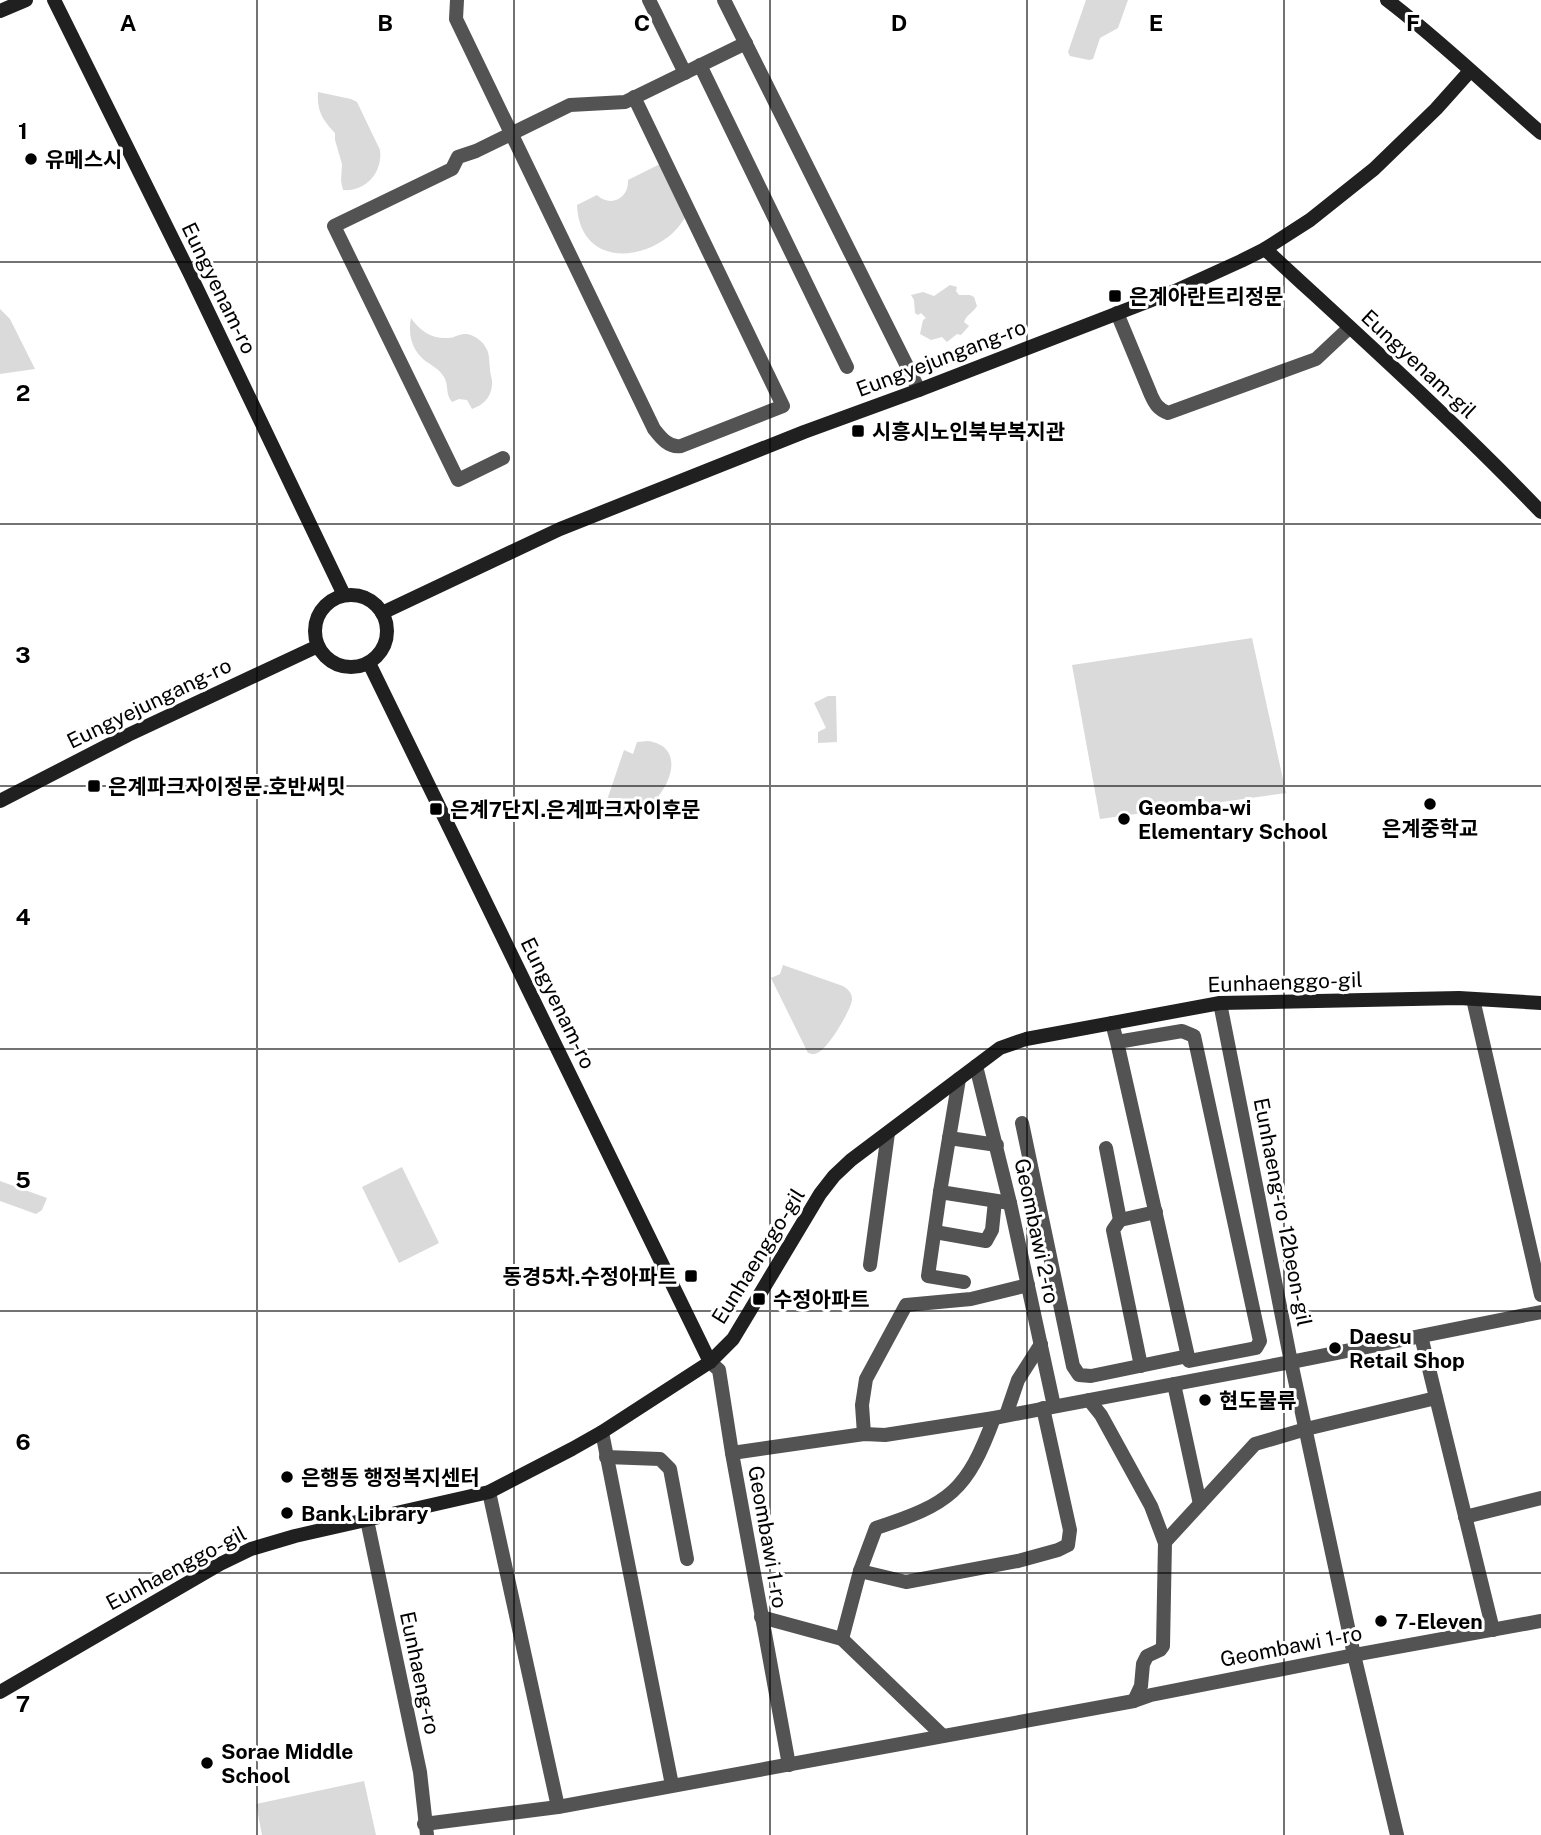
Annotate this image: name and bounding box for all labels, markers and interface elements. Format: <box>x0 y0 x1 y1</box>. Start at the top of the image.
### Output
text: A <box>120 9 137 36</box>
text: B <box>377 9 393 36</box>
text: C <box>634 9 650 36</box>
text: D <box>891 9 907 36</box>
text: E <box>1149 9 1163 36</box>
text: F <box>1406 9 1420 36</box>
text: 1 <box>18 117 28 144</box>
place label: 유메스시 <box>45 147 122 172</box>
marker: 유메스시 <box>23 151 39 167</box>
street label: Eungyenam-ro <box>176 218 262 358</box>
place label: 은계아란트리정문 <box>1129 284 1284 309</box>
marker: 은계아란트리정문 <box>1107 288 1123 304</box>
street label: Eungyenam-gil <box>1356 304 1482 424</box>
street label: Eungyejungang-ro <box>853 314 1029 402</box>
text: 2 <box>16 379 30 406</box>
place label: 시흥시노인북부복지관 <box>872 419 1065 444</box>
marker: 시흥시노인북부복지관 <box>850 423 866 439</box>
text: 3 <box>15 641 31 668</box>
street label: Eungyejungang-ro <box>63 652 235 754</box>
place label: 은계파크자이정문.호반써밋 <box>108 774 346 799</box>
marker: 은계파크자이정문.호반써밋 <box>86 778 102 794</box>
place label: Geomba-wi Elementary School <box>1138 795 1328 844</box>
marker: 은계중학교 <box>1422 796 1438 812</box>
place label: 은계7단지.은계파크자이후문 <box>450 797 701 822</box>
marker: 은계7단지.은계파크자이후문 <box>428 801 444 817</box>
marker: Geomba-wi Elementary School <box>1116 811 1132 827</box>
place label: 은계중학교 <box>1382 816 1478 841</box>
text: 4 <box>15 903 31 930</box>
street label: Eungyenam-ro <box>515 933 601 1073</box>
street label: Eunhaenggo-gil <box>1207 967 1363 997</box>
street label: Eunhaeng-ro 12beon-gil <box>1249 1096 1317 1328</box>
street label: Geombawi 2-ro <box>1009 1156 1065 1306</box>
text: 5 <box>15 1166 31 1193</box>
street label: Eunhaenggo-gil <box>706 1184 810 1328</box>
place label: 동경5차.수정아파트 <box>503 1264 677 1289</box>
marker: 동경5차.수정아파트 <box>683 1268 699 1284</box>
place label: 수정아파트 <box>773 1287 870 1312</box>
marker: 수정아파트 <box>751 1291 767 1307</box>
place label: Daesu Retail Shop <box>1349 1324 1465 1373</box>
marker: Daesu Retail Shop <box>1327 1340 1343 1356</box>
place label: 현도물류 <box>1219 1388 1296 1413</box>
marker: 현도물류 <box>1197 1392 1213 1408</box>
text: 6 <box>15 1428 31 1455</box>
street label: Geombawi 1-ro <box>743 1464 793 1610</box>
place label: 은행동 행정복지센터 <box>301 1465 480 1490</box>
marker: 은행동 행정복지센터 <box>279 1469 295 1485</box>
place label: Bank Library <box>301 1501 428 1526</box>
marker: Bank Library <box>279 1505 295 1521</box>
street label: Eunhaenggo-gil <box>102 1521 250 1615</box>
street label: Eunhaeng-ro <box>395 1609 445 1737</box>
place label: 7-Eleven <box>1395 1609 1483 1634</box>
marker: 7-Eleven <box>1373 1613 1389 1629</box>
street label: Geombawi 1-ro <box>1218 1620 1364 1672</box>
text: 7 <box>16 1690 30 1717</box>
place label: Sorae Middle School <box>221 1739 353 1788</box>
marker: Sorae Middle School <box>199 1755 215 1771</box>

